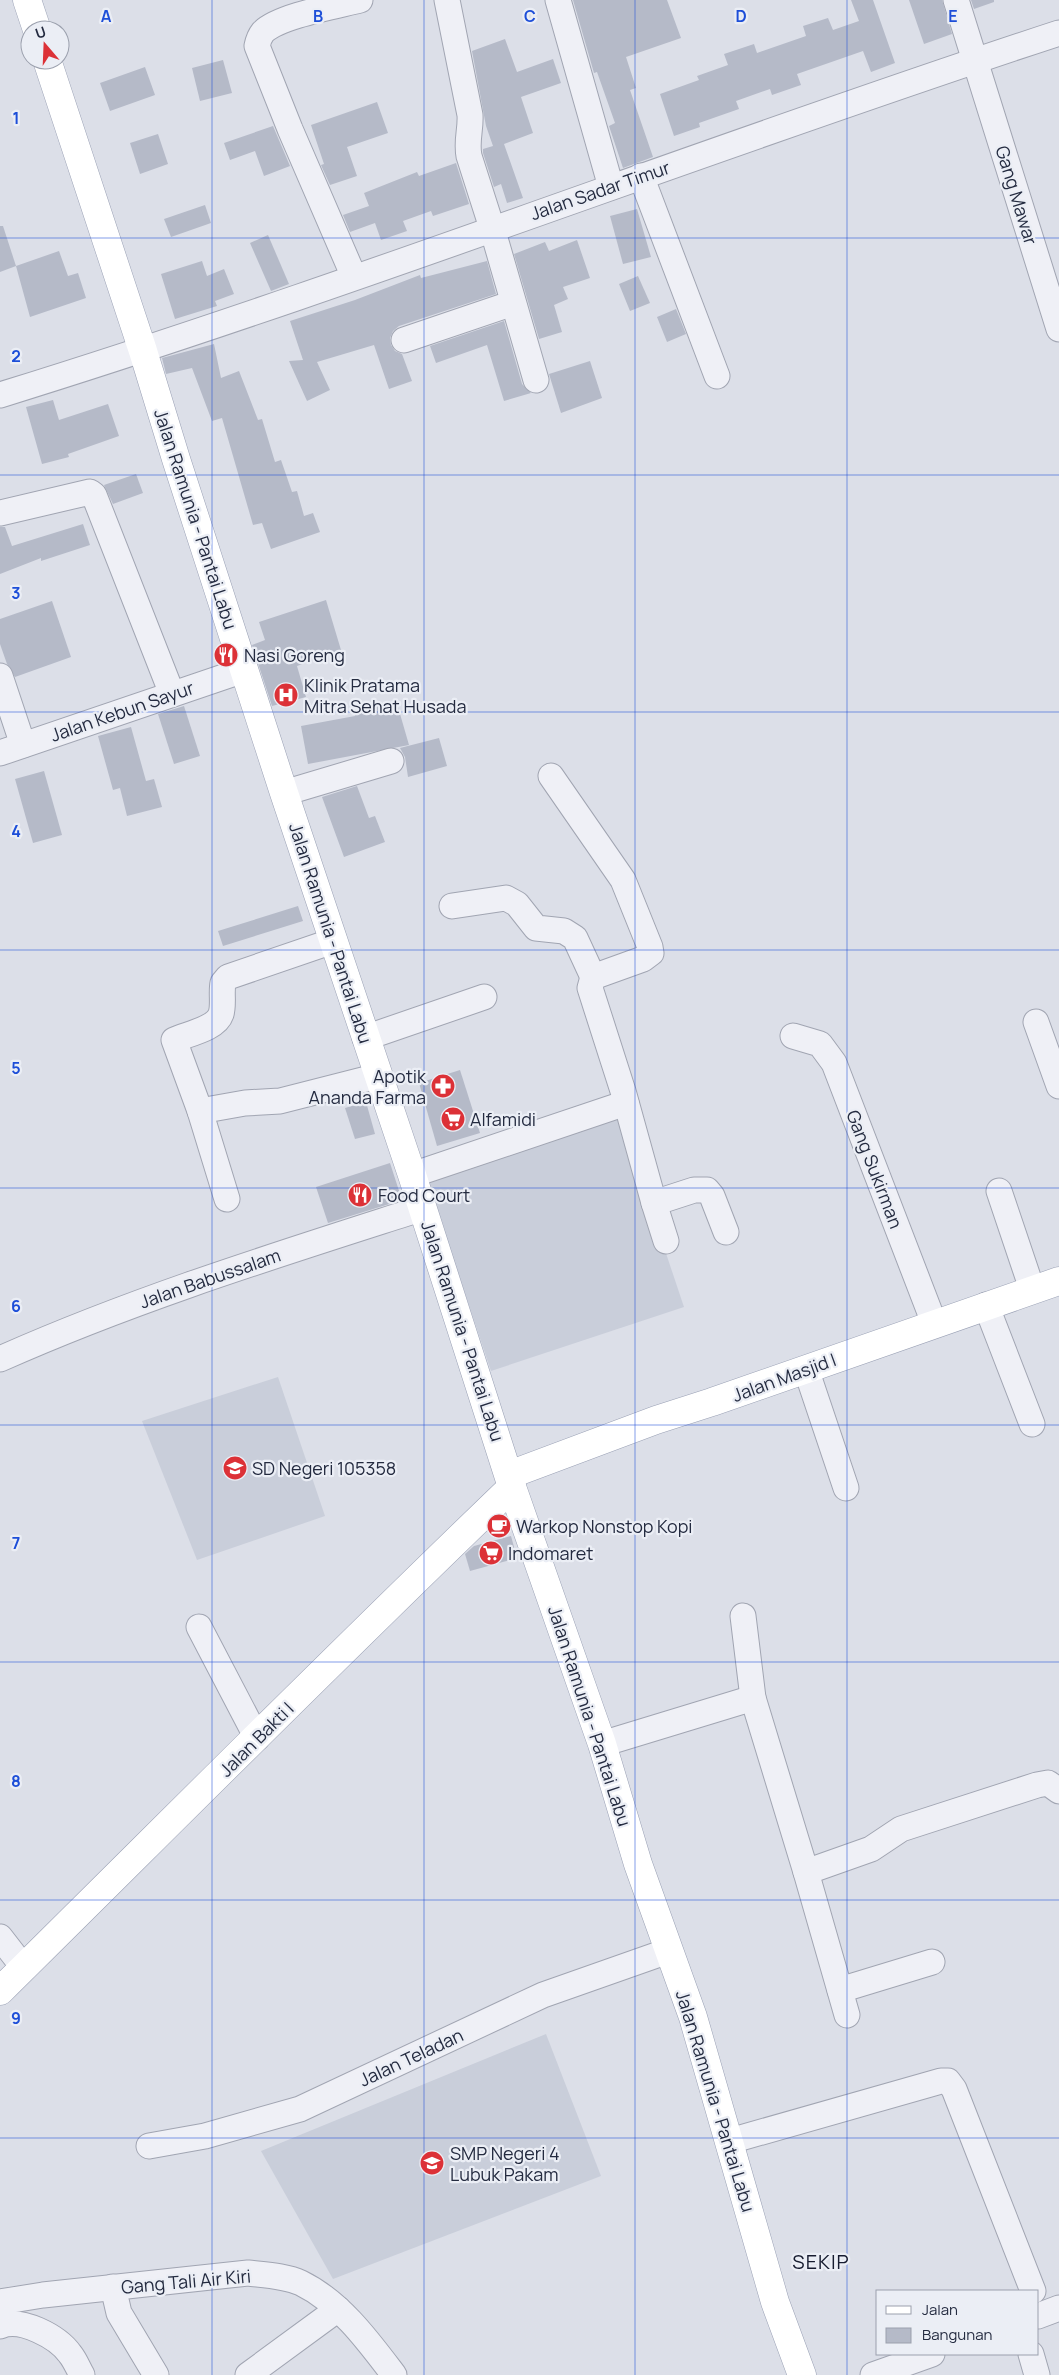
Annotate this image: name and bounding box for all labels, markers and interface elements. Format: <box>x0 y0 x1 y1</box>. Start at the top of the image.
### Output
text: A <box>101 5 112 27</box>
text: B <box>313 5 323 27</box>
text: C <box>524 5 536 27</box>
text: D <box>735 5 747 27</box>
text: E <box>948 5 958 27</box>
north arrow <box>20 20 70 70</box>
text: U <box>33 22 48 43</box>
text: 1 <box>12 107 20 129</box>
street label: Gang Mawar <box>991 143 1044 248</box>
street label: Jalan Sadar Timur <box>527 155 673 225</box>
text: 2 <box>11 345 21 367</box>
street label: Jalan Ramunia - Pantai Labu <box>149 406 243 632</box>
text: 3 <box>11 582 21 604</box>
restaurant icon: Nasi Goreng <box>213 642 239 668</box>
place label: Nasi Goreng <box>244 643 345 667</box>
place label: Klinik Pratama Mitra Sehat Husada <box>304 673 467 718</box>
street label: Jalan Kebun Sayur <box>47 675 197 747</box>
hospital icon: Klinik Pratama Mitra Sehat Husada <box>273 682 299 708</box>
text: 4 <box>11 820 21 842</box>
street label: Jalan Ramunia - Pantai Labu <box>284 820 378 1046</box>
text: 5 <box>11 1057 21 1079</box>
place label: Apotik Ananda Farma <box>309 1064 427 1109</box>
pharmacy icon: Apotik Ananda Farma <box>430 1073 456 1099</box>
supermarket icon: Alfamidi <box>440 1106 466 1132</box>
street label: Gang Sukirman <box>841 1106 909 1232</box>
place label: Alfamidi <box>470 1107 536 1131</box>
restaurant icon: Food Court <box>347 1182 373 1208</box>
place label: Food Court <box>378 1183 470 1207</box>
street label: Jalan Ramunia - Pantai Labu <box>416 1218 510 1444</box>
street label: Jalan Babussalam <box>136 1243 284 1313</box>
text: 6 <box>11 1295 21 1317</box>
street label: Jalan Masjid I <box>729 1347 839 1407</box>
school or university icon: SD Negeri 105358 <box>222 1455 248 1481</box>
place label: SD Negeri 105358 <box>252 1456 396 1480</box>
cafe icon: Warkop Nonstop Kopi <box>486 1513 512 1539</box>
place label: Warkop Nonstop Kopi <box>516 1514 693 1538</box>
text: 7 <box>12 1532 20 1554</box>
supermarket icon: Indomaret <box>478 1540 504 1566</box>
place label: Indomaret <box>508 1541 593 1565</box>
street label: Jalan Ramunia - Pantai Labu <box>543 1603 637 1829</box>
street label: Jalan Bakti I <box>214 1697 298 1781</box>
text: 8 <box>11 1770 21 1792</box>
street label: Jalan Ramunia - Pantai Labu <box>671 1987 761 2215</box>
text: 9 <box>11 2007 21 2029</box>
street label: Jalan Teladan <box>355 2022 467 2092</box>
place label: SMP Negeri 4 Lubuk Pakam <box>450 2141 560 2186</box>
school or university icon: SMP Negeri 4 Lubuk Pakam <box>419 2150 445 2176</box>
district label: SEKIP <box>792 2248 850 2275</box>
street label: Gang Tali Air Kiri <box>120 2263 252 2299</box>
legend <box>876 2290 1039 2355</box>
text: Jalan <box>922 2299 958 2320</box>
text: Bangunan <box>922 2324 992 2345</box>

